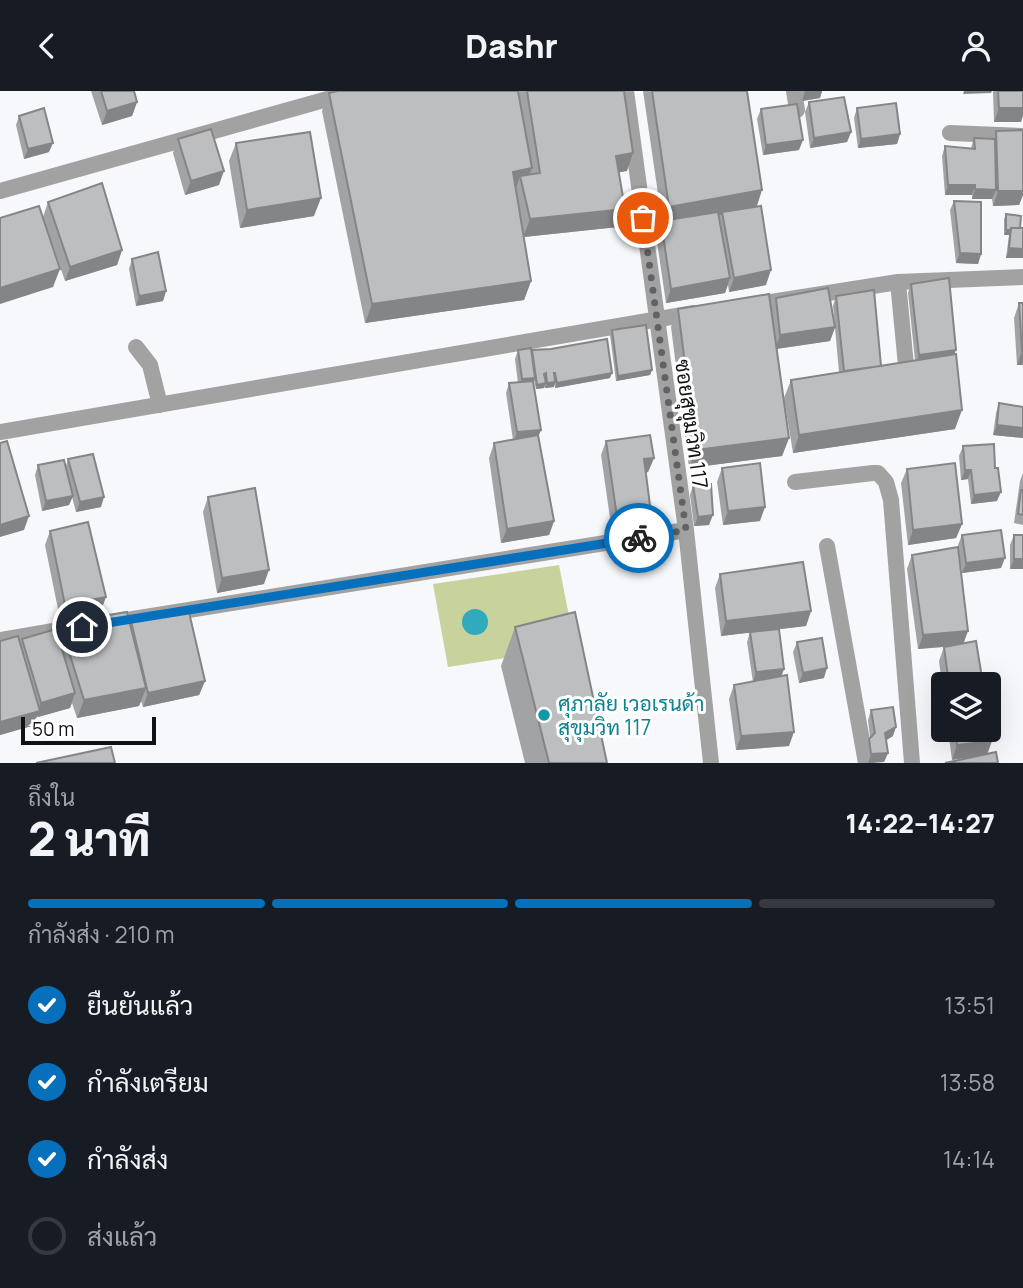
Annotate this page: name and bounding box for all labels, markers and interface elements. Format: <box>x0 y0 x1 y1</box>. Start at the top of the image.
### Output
text: Dashr <box>465 24 558 68</box>
icon: back <box>28 27 66 65</box>
icon: person <box>957 27 995 65</box>
pin <box>613 188 673 248</box>
icon: bag <box>624 199 662 237</box>
street label: ซอยสุขุมวิท 117 <box>668 357 715 491</box>
courier <box>604 503 674 573</box>
icon: bike <box>620 519 658 557</box>
pin <box>52 597 112 657</box>
icon: home <box>63 608 101 646</box>
map controls <box>931 672 1001 742</box>
button: layers <box>931 672 1001 742</box>
place label: ศุภาลัย เวอเรนด้า สุขุมวิท 117 <box>558 689 704 742</box>
marker: ศุภาลัย เวอเรนด้า สุขุมวิท 117 <box>536 707 552 723</box>
scale bar <box>21 714 156 746</box>
text: 50 m <box>32 716 74 742</box>
text: ถึงใน <box>28 781 75 813</box>
text: 14:22–14:27 <box>846 805 995 841</box>
text: 2 นาที <box>28 807 150 870</box>
text: กำลังส่ง · 210 m <box>28 918 175 950</box>
icon: check <box>28 986 66 1024</box>
text: ยืนยันแล้ว <box>87 987 193 1023</box>
text: 13:51 <box>944 989 995 1021</box>
icon: check <box>28 1063 66 1101</box>
text: กำลังเตรียม <box>87 1064 209 1100</box>
text: 13:58 <box>940 1066 995 1098</box>
icon: check <box>28 1140 66 1178</box>
text: กำลังส่ง <box>87 1141 168 1177</box>
text: 14:14 <box>943 1143 995 1175</box>
text: ส่งแล้ว <box>87 1218 157 1254</box>

